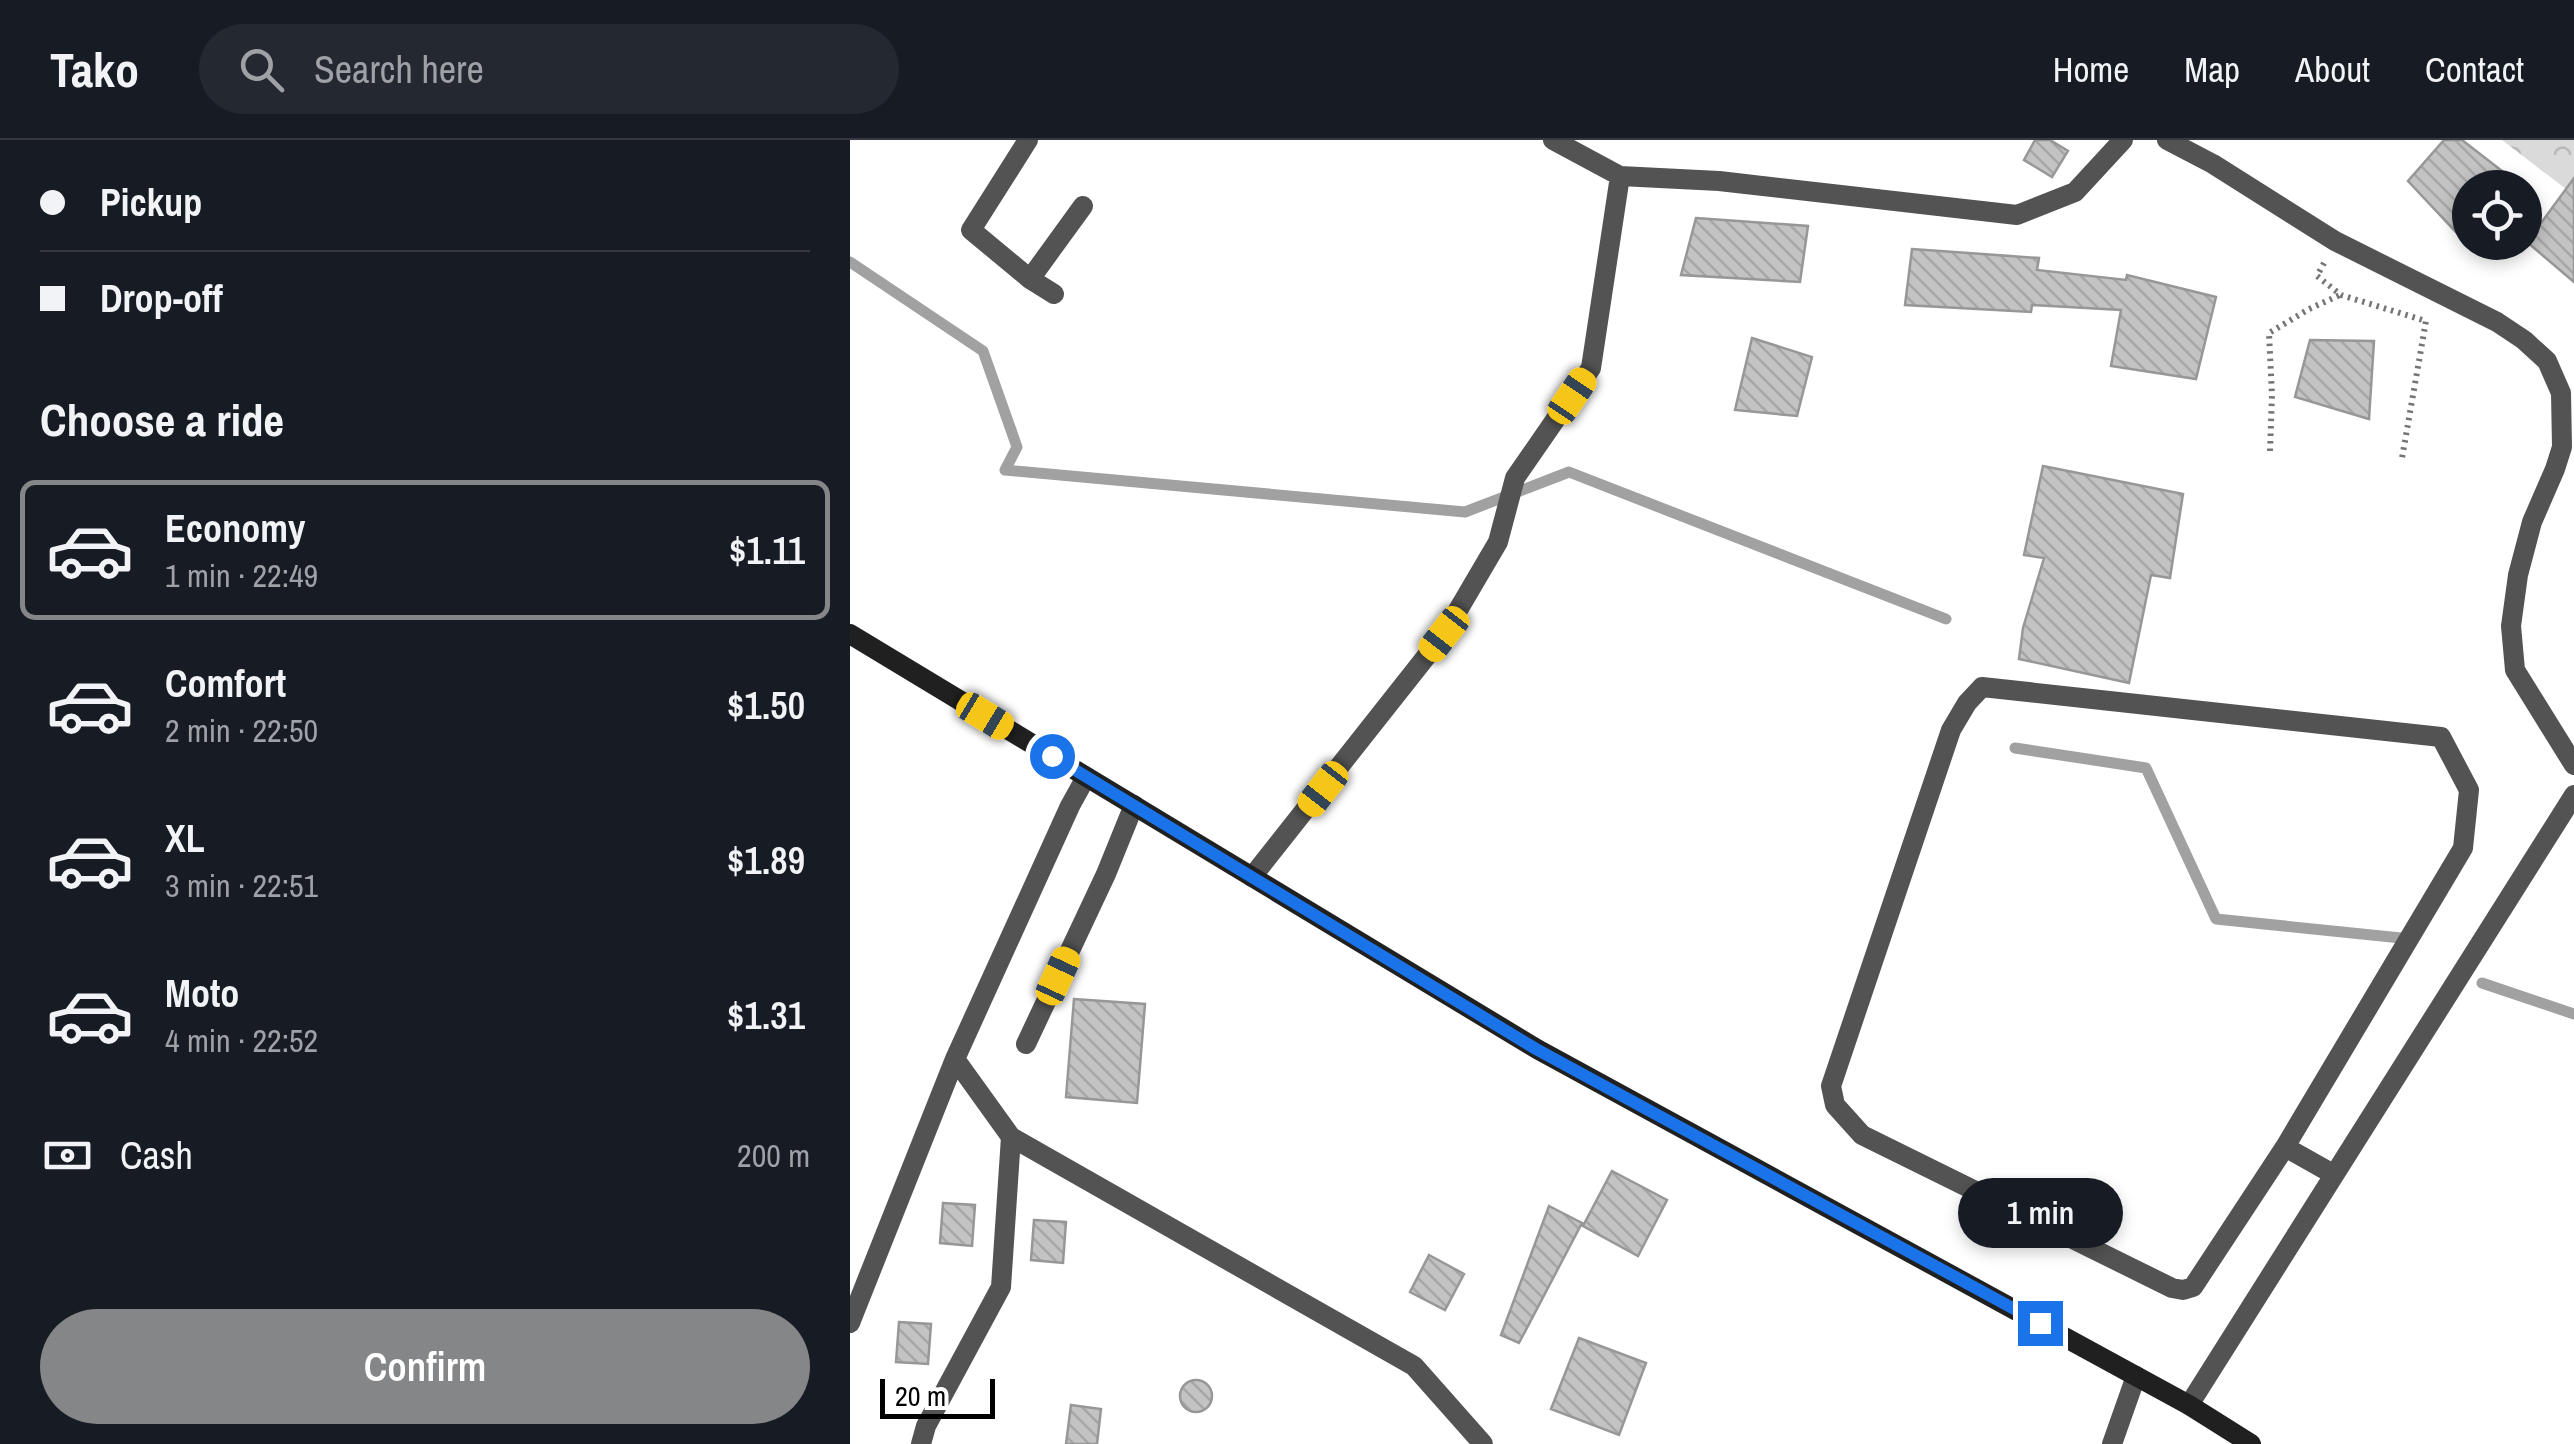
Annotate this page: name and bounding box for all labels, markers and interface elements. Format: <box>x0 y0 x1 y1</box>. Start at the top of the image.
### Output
search box <box>199 24 899 114</box>
text: Tako <box>50 37 139 102</box>
icon: search <box>234 42 289 97</box>
text: Search here <box>314 44 484 95</box>
text: Home <box>2053 46 2129 93</box>
text: Map <box>2184 46 2240 93</box>
text: About <box>2295 46 2370 93</box>
text: Contact <box>2425 46 2524 93</box>
map controls <box>2452 170 2542 260</box>
button: locate <box>2452 170 2542 260</box>
text: Pickup <box>100 177 202 228</box>
text: Drop-off <box>100 273 223 324</box>
car <box>1543 363 1601 429</box>
text: Choose a ride <box>40 389 284 450</box>
text: Economy <box>165 503 305 554</box>
icon: car <box>45 505 135 595</box>
text: $1.11 <box>729 525 805 576</box>
text: 1 min · 22:49 <box>165 554 318 597</box>
car <box>1414 601 1474 667</box>
text: Comfort <box>165 658 286 709</box>
icon: car <box>45 660 135 750</box>
text: $1.50 <box>727 680 805 731</box>
car <box>952 688 1018 744</box>
text: 2 min · 22:50 <box>165 709 318 752</box>
route start <box>1030 734 1075 779</box>
car <box>1293 756 1353 822</box>
text: XL <box>165 813 205 864</box>
icon: car <box>45 815 135 905</box>
text: $1.89 <box>727 835 805 886</box>
text: 3 min · 22:51 <box>165 864 318 907</box>
car <box>1032 942 1084 1010</box>
text: Moto <box>165 968 239 1019</box>
icon: car <box>45 970 135 1060</box>
text: $1.31 <box>727 990 805 1041</box>
text: 4 min · 22:52 <box>165 1019 318 1062</box>
icon: cash <box>40 1128 95 1183</box>
text: Cash <box>120 1130 193 1181</box>
text: 200 m <box>737 1134 810 1177</box>
callout: 1 min <box>1958 1178 2122 1248</box>
text: 1 min <box>2007 1191 2074 1234</box>
route end <box>2018 1301 2063 1346</box>
button: Confirm <box>40 1309 810 1424</box>
scale bar <box>880 1374 995 1418</box>
text: 20 m <box>895 1377 946 1415</box>

